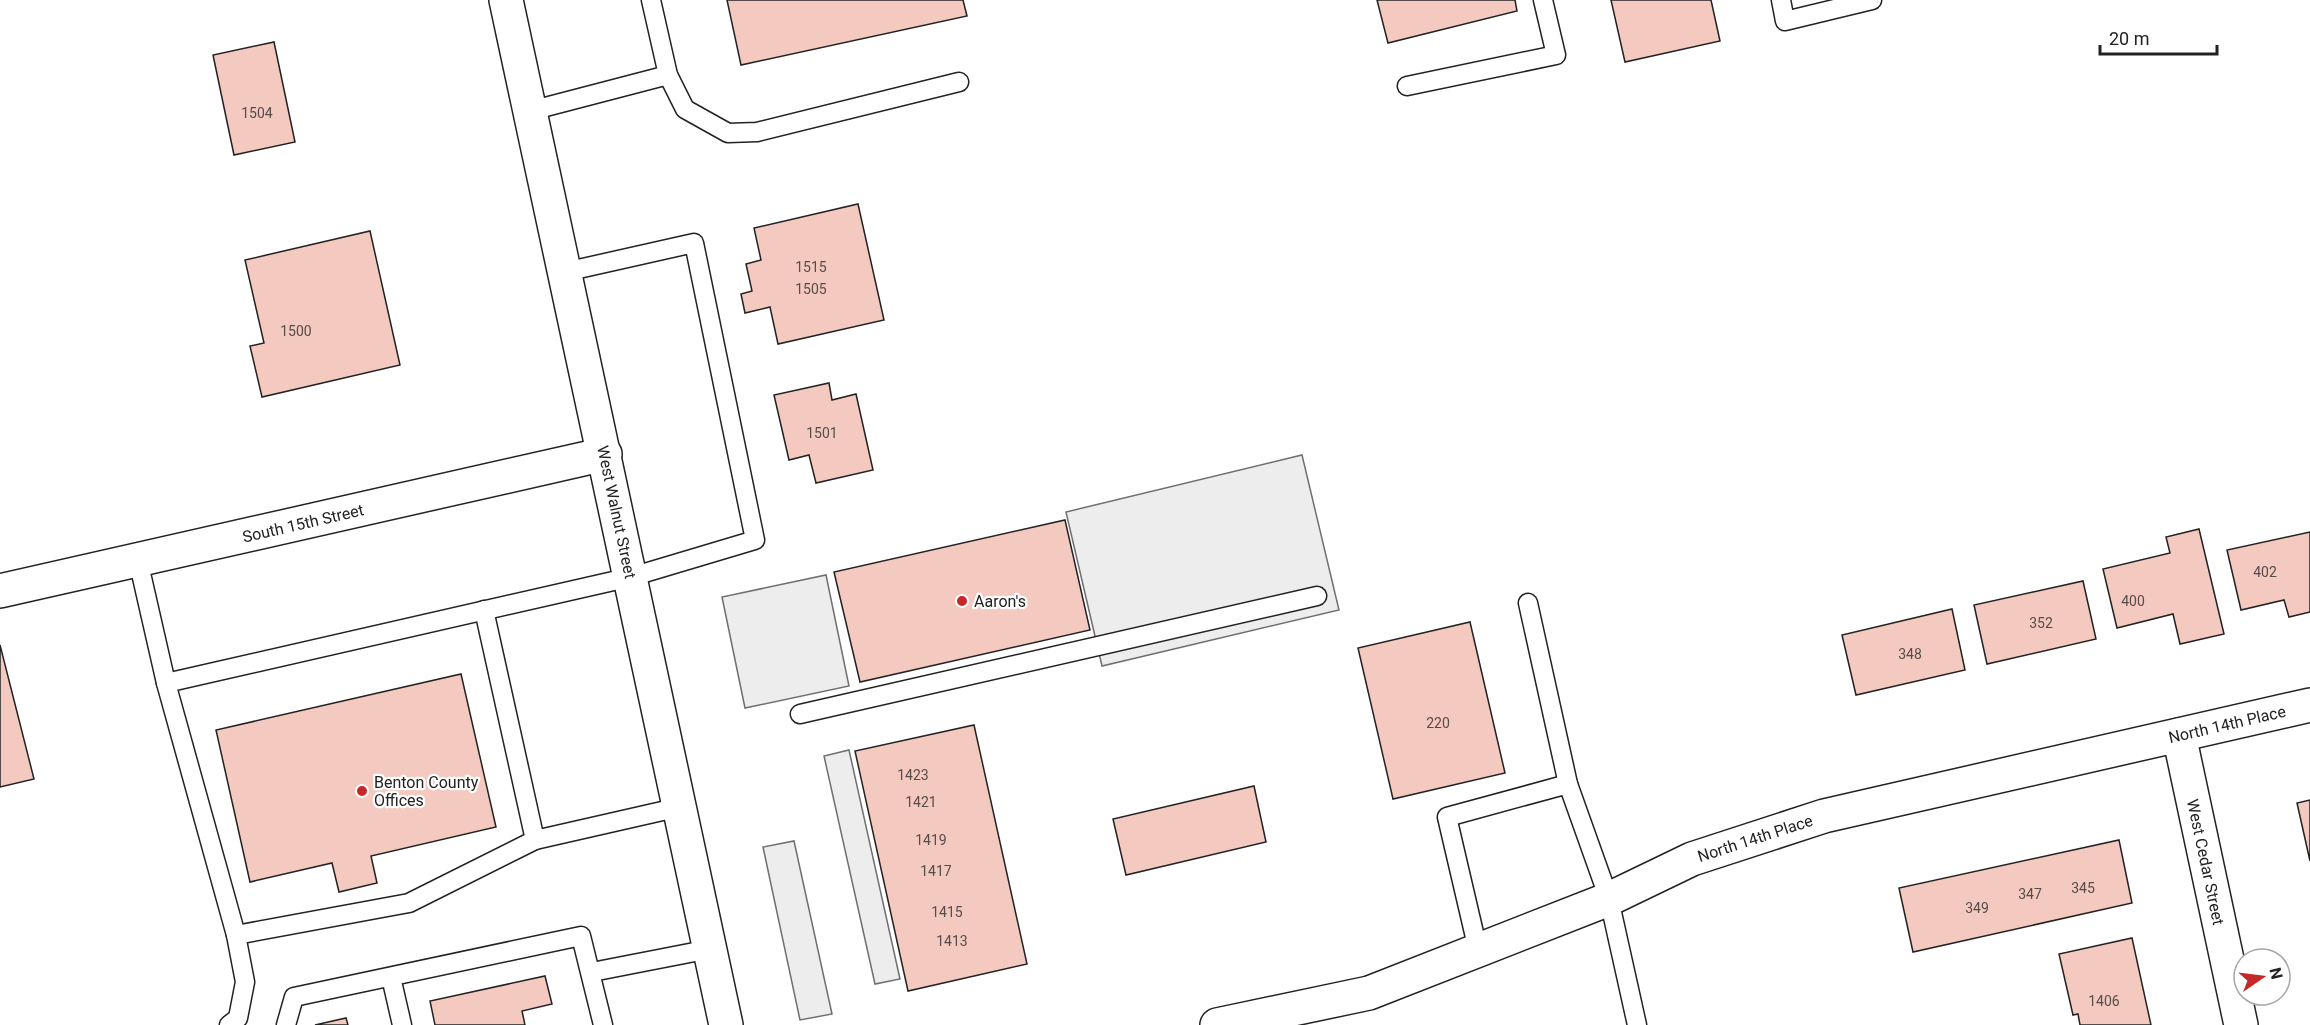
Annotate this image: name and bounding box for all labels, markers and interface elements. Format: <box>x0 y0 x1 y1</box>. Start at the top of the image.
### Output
scale bar <box>2100 18 2217 56</box>
text: 20 m <box>2109 28 2149 49</box>
house number: 1504 <box>241 105 273 121</box>
house number: 1515 <box>795 259 827 275</box>
house number: 1505 <box>795 281 827 297</box>
house number: 1500 <box>280 323 312 339</box>
house number: 1501 <box>806 425 838 441</box>
street label: West Walnut Street <box>593 444 640 580</box>
street label: South 15th Street <box>241 500 366 547</box>
house number: 402 <box>2253 564 2277 580</box>
place label: Aaron's <box>974 592 1026 611</box>
house number: 400 <box>2121 593 2145 609</box>
marker: Aaron's <box>955 594 969 608</box>
house number: 352 <box>2029 615 2053 631</box>
house number: 348 <box>1898 646 1922 662</box>
street label: North 14th Place <box>2167 702 2288 747</box>
house number: 220 <box>1426 715 1450 731</box>
house number: 1423 <box>897 767 929 783</box>
place label: Benton County Offices <box>374 773 479 810</box>
marker: Benton County Offices <box>355 784 369 798</box>
house number: 1421 <box>905 794 937 810</box>
street label: West Cedar Street <box>2183 797 2228 927</box>
street label: North 14th Place <box>1695 811 1815 866</box>
house number: 1419 <box>915 832 947 848</box>
house number: 1417 <box>920 863 952 879</box>
house number: 345 <box>2071 880 2095 896</box>
house number: 347 <box>2018 886 2042 902</box>
house number: 349 <box>1965 900 1989 916</box>
house number: 1415 <box>931 904 963 920</box>
house number: 1413 <box>936 933 968 949</box>
north arrow <box>2232 947 2292 1007</box>
text: N <box>2265 966 2287 981</box>
house number: 1406 <box>2088 993 2120 1009</box>

